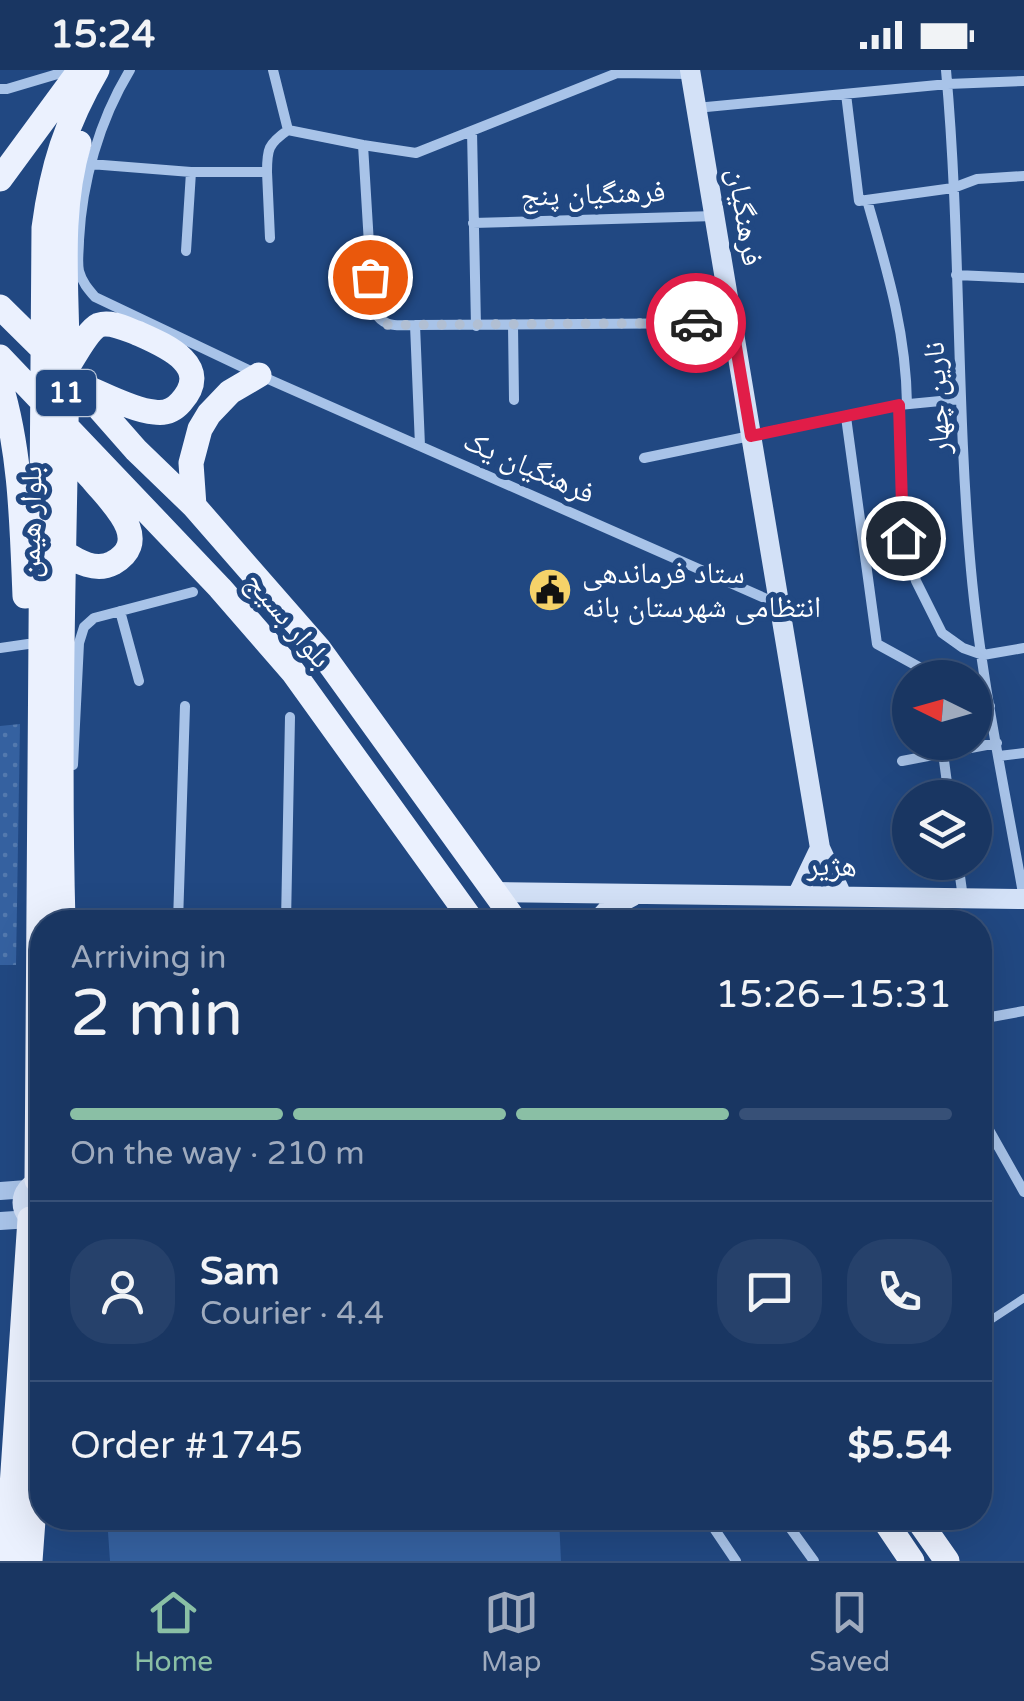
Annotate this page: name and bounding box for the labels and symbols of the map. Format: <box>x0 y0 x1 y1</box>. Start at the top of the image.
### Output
street label: فرهنگیان <box>719 165 771 269</box>
street label: فرهنگیان پنج <box>520 173 666 215</box>
pin <box>328 235 413 320</box>
courier <box>646 273 746 373</box>
street label: نارین چهار <box>916 341 958 456</box>
road number: 11 <box>36 370 96 416</box>
street label: فرهنگیان یک <box>458 422 600 512</box>
street label: بلوار هیمن <box>12 466 50 578</box>
pin <box>861 496 946 581</box>
place label: ستاد فرماندهی انتظامی شهرستان بانه <box>582 555 821 626</box>
street label: بلوار بسیج <box>237 564 339 676</box>
public building icon: ستاد فرماندهی انتظامی شهرستان بانه <box>527 567 573 613</box>
north arrow <box>892 660 992 760</box>
street label: هژیر <box>806 847 857 885</box>

